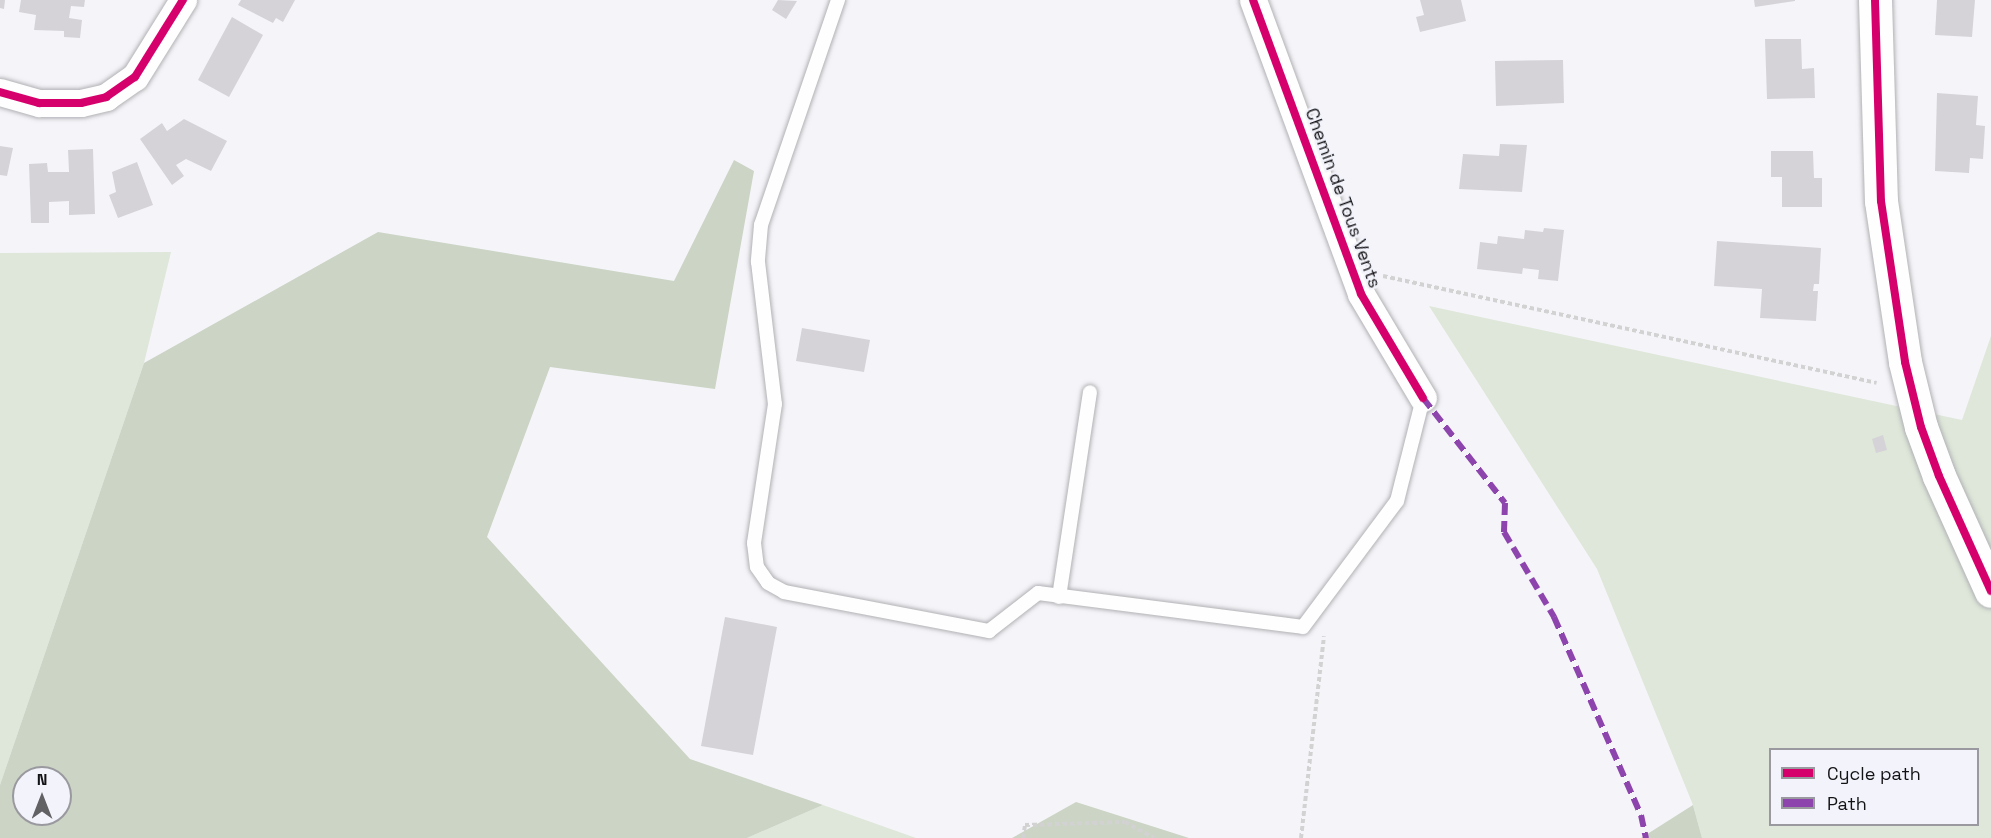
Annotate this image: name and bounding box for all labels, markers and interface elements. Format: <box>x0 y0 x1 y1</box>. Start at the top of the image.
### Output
street label: Chemin de Tous Vents <box>1300 105 1386 291</box>
legend <box>1769 748 1979 826</box>
text: Cycle path <box>1827 762 1921 785</box>
north arrow <box>12 766 72 826</box>
text: N <box>37 769 47 790</box>
text: Path <box>1827 792 1867 815</box>

